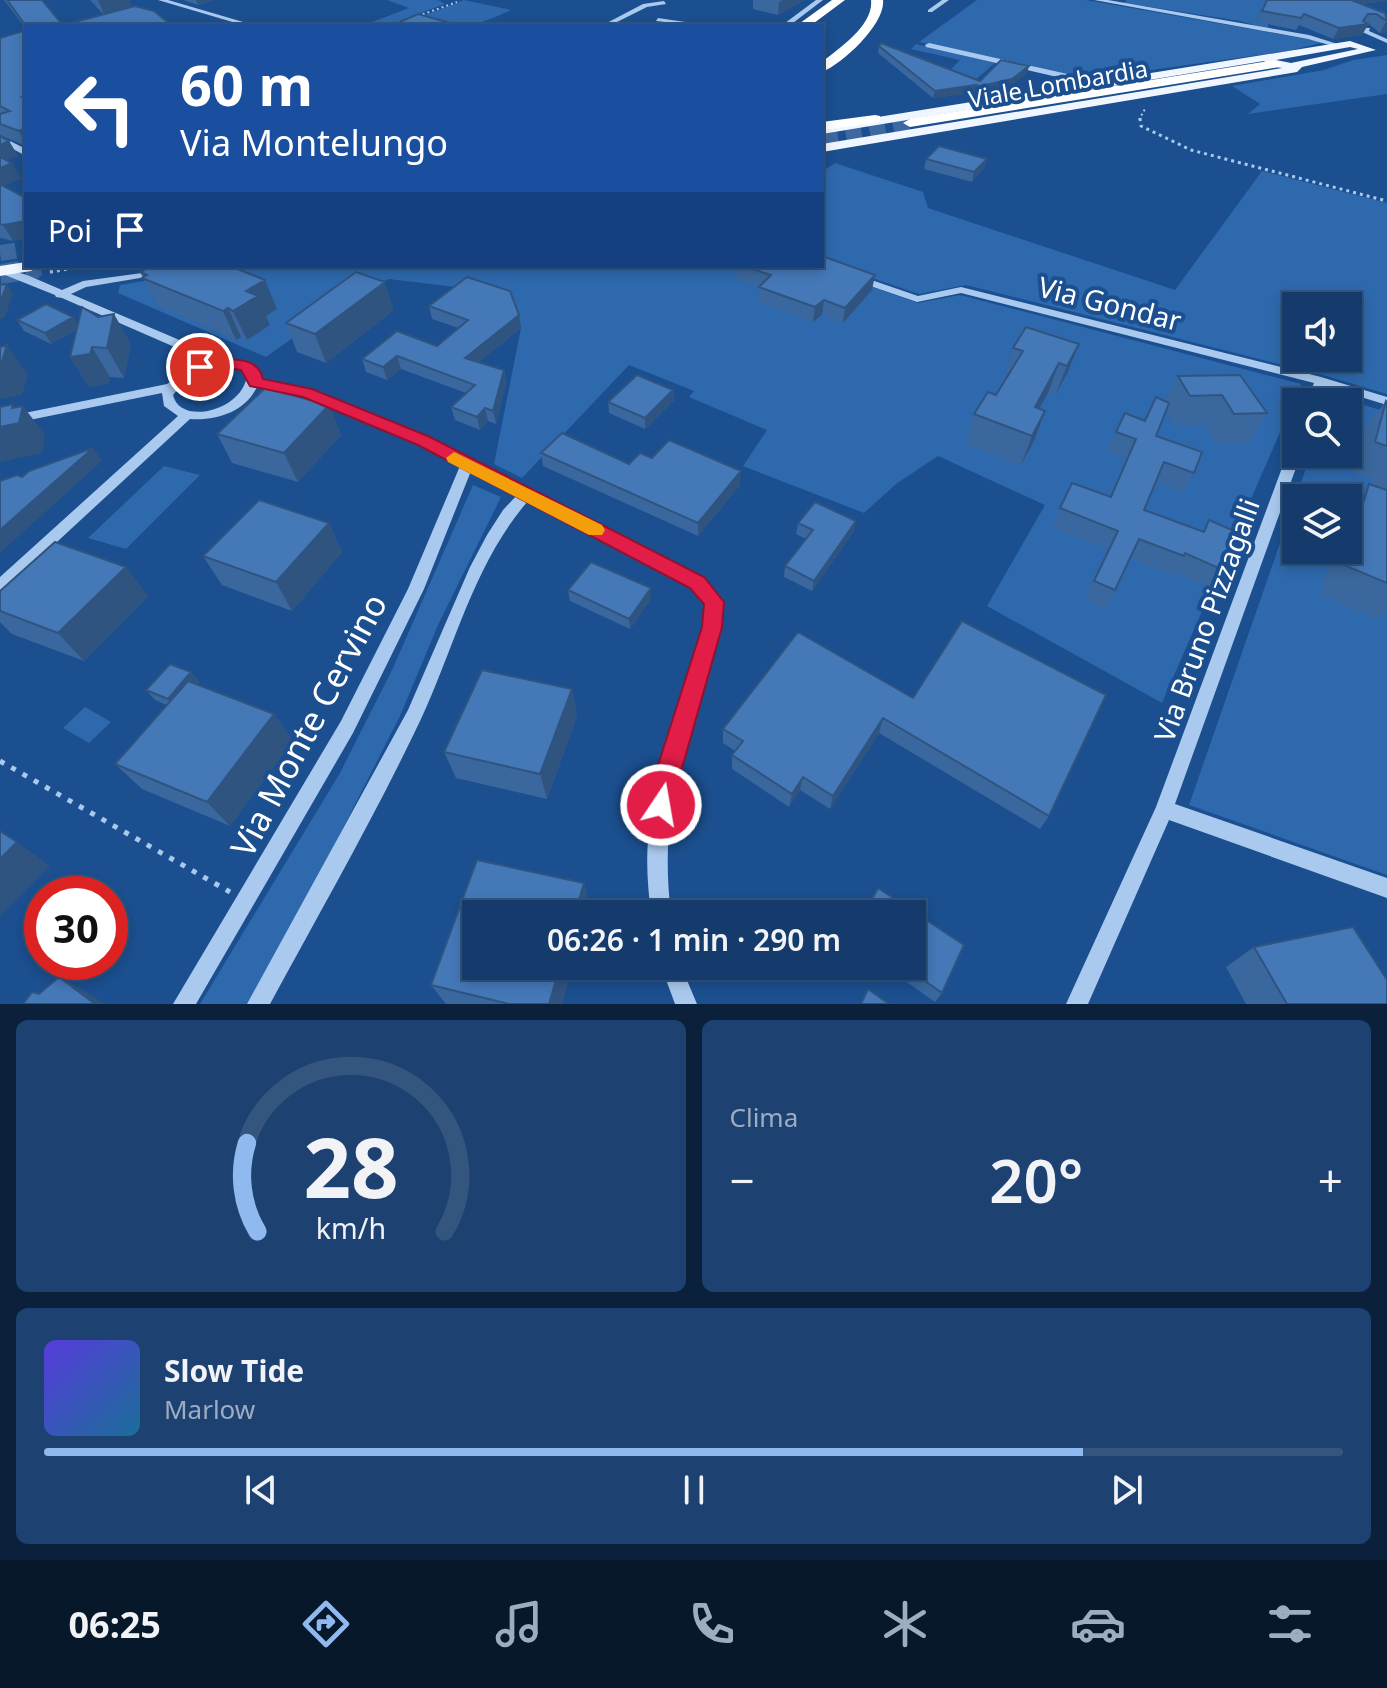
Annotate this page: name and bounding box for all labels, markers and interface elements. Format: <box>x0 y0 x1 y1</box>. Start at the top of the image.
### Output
text: 60 m <box>180 46 313 122</box>
street label: Viale Lombardia <box>966 51 1150 115</box>
icon: left <box>48 56 152 160</box>
text: Via Montelungo <box>180 118 448 167</box>
icon: arrive <box>108 208 152 252</box>
text: Poi <box>48 210 92 251</box>
street label: Via Gondar <box>1035 267 1186 339</box>
map controls <box>1282 292 1362 564</box>
button: sound <box>1282 292 1362 372</box>
pin <box>166 333 234 401</box>
icon: arrive <box>178 345 222 389</box>
button: search <box>1282 388 1362 468</box>
button: layers <box>1282 484 1362 564</box>
street label: Via Bruno Pizzagalli <box>1144 493 1268 747</box>
street label: Via Monte Cervino <box>219 585 397 865</box>
position arrow <box>619 763 703 847</box>
speed limit sign: 30 <box>24 876 128 980</box>
text: 06:26 · 1 min · 290 m <box>547 919 841 960</box>
text: Clima <box>730 1099 798 1135</box>
text: 28 <box>303 1109 398 1222</box>
text: 20° <box>989 1139 1083 1221</box>
text: − <box>730 1150 755 1210</box>
text: + <box>1318 1150 1343 1210</box>
text: km/h <box>316 1208 386 1247</box>
text: Slow Tide <box>164 1350 304 1391</box>
text: Marlow <box>164 1391 255 1427</box>
icon: previous <box>239 1468 283 1512</box>
icon: pause <box>672 1468 716 1512</box>
icon: next <box>1105 1468 1149 1512</box>
icon: directions <box>298 1596 354 1652</box>
icon: music <box>491 1596 547 1652</box>
icon: phone <box>684 1596 740 1652</box>
icon: climate <box>877 1596 933 1652</box>
icon: car <box>1070 1596 1126 1652</box>
icon: filters <box>1262 1596 1318 1652</box>
text: 06:25 <box>68 1600 161 1649</box>

